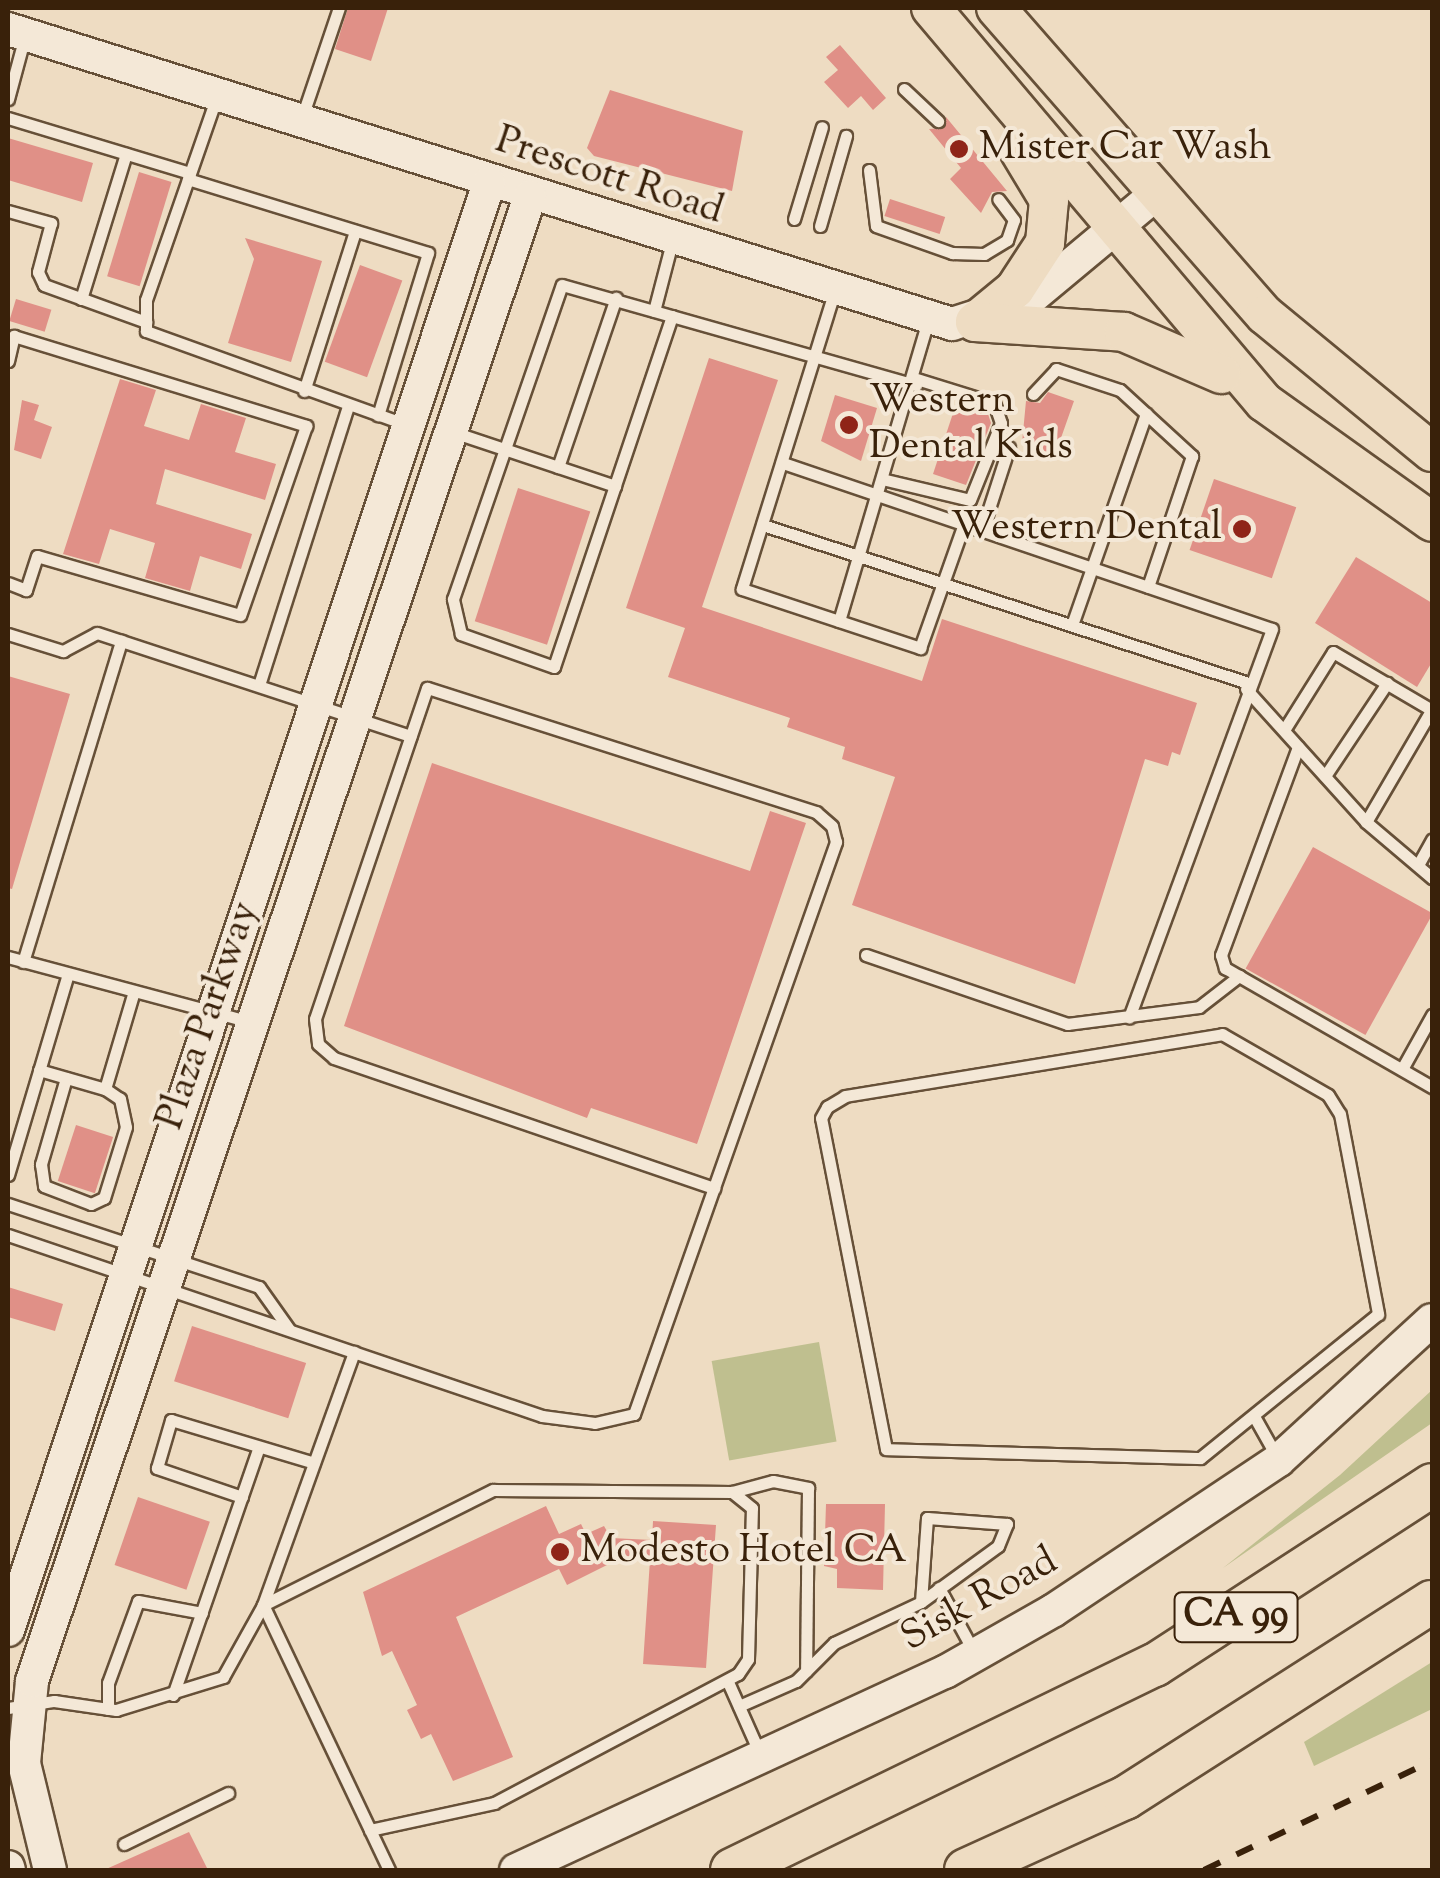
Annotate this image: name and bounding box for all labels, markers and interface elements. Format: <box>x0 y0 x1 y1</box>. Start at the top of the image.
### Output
street label: Prescott Road <box>489 118 729 236</box>
place label: Mister Car Wash <box>979 125 1271 173</box>
marker: Mister Car Wash <box>948 138 970 160</box>
place label: Western Dental Kids <box>869 378 1073 472</box>
marker: Western Dental Kids <box>838 414 860 436</box>
place label: Western Dental <box>951 505 1222 553</box>
marker: Western Dental <box>1231 518 1253 540</box>
street label: Plaza Parkway <box>148 896 270 1136</box>
place label: Modesto Hotel CA <box>580 1528 907 1576</box>
street label: Sisk Road <box>894 1539 1066 1663</box>
marker: Modesto Hotel CA <box>549 1541 571 1563</box>
road number: CA 99 <box>1174 1584 1298 1650</box>

